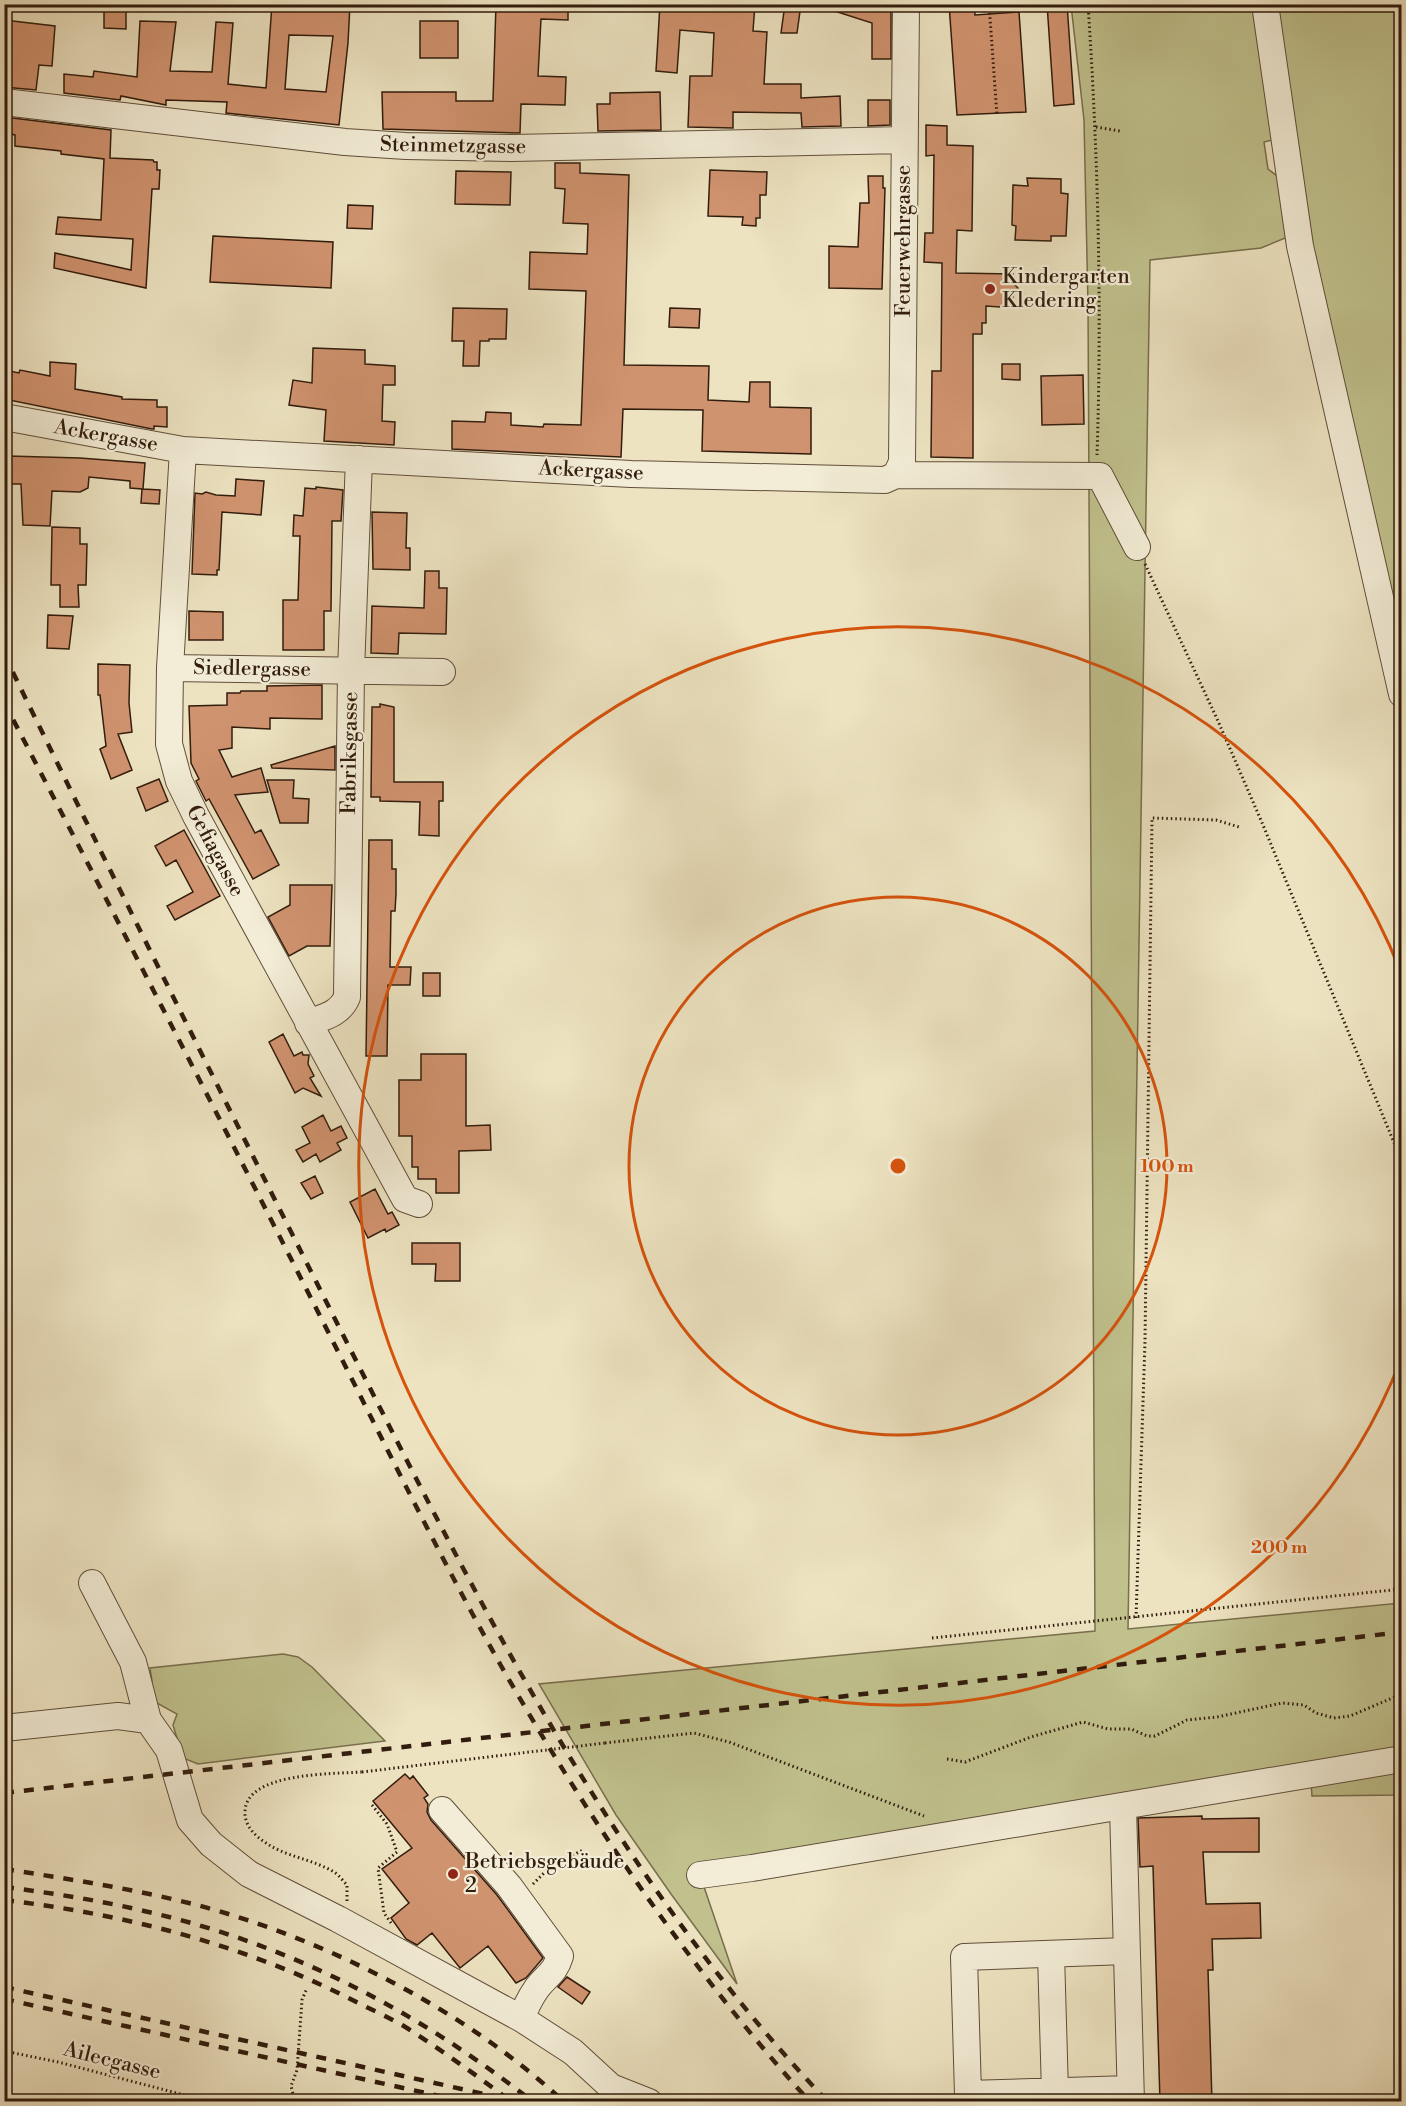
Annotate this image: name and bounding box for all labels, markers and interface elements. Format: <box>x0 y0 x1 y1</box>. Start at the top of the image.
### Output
street label: Steinmetzgasse <box>380 132 526 160</box>
street label: Feuerwehrgasse <box>891 165 917 317</box>
place label: Kindergarten Kledering <box>1002 264 1130 314</box>
marker: Kindergarten Kledering <box>983 282 997 296</box>
street label: Ackergasse <box>51 414 160 458</box>
street label: Ackergasse <box>537 455 644 487</box>
street label: Siedlergasse <box>193 655 311 683</box>
street label: Fabriksgasse <box>336 691 364 815</box>
street label: Gefiagasse <box>180 801 250 901</box>
text: 100 m <box>1140 1155 1194 1178</box>
centre of rings <box>888 1156 908 1176</box>
text: 200 m <box>1251 1536 1308 1559</box>
place label: Betriebsgebäude 2 <box>464 1849 624 1899</box>
marker: Betriebsgebäude 2 <box>446 1867 460 1881</box>
street label: Ailecgasse <box>60 2036 163 2086</box>

